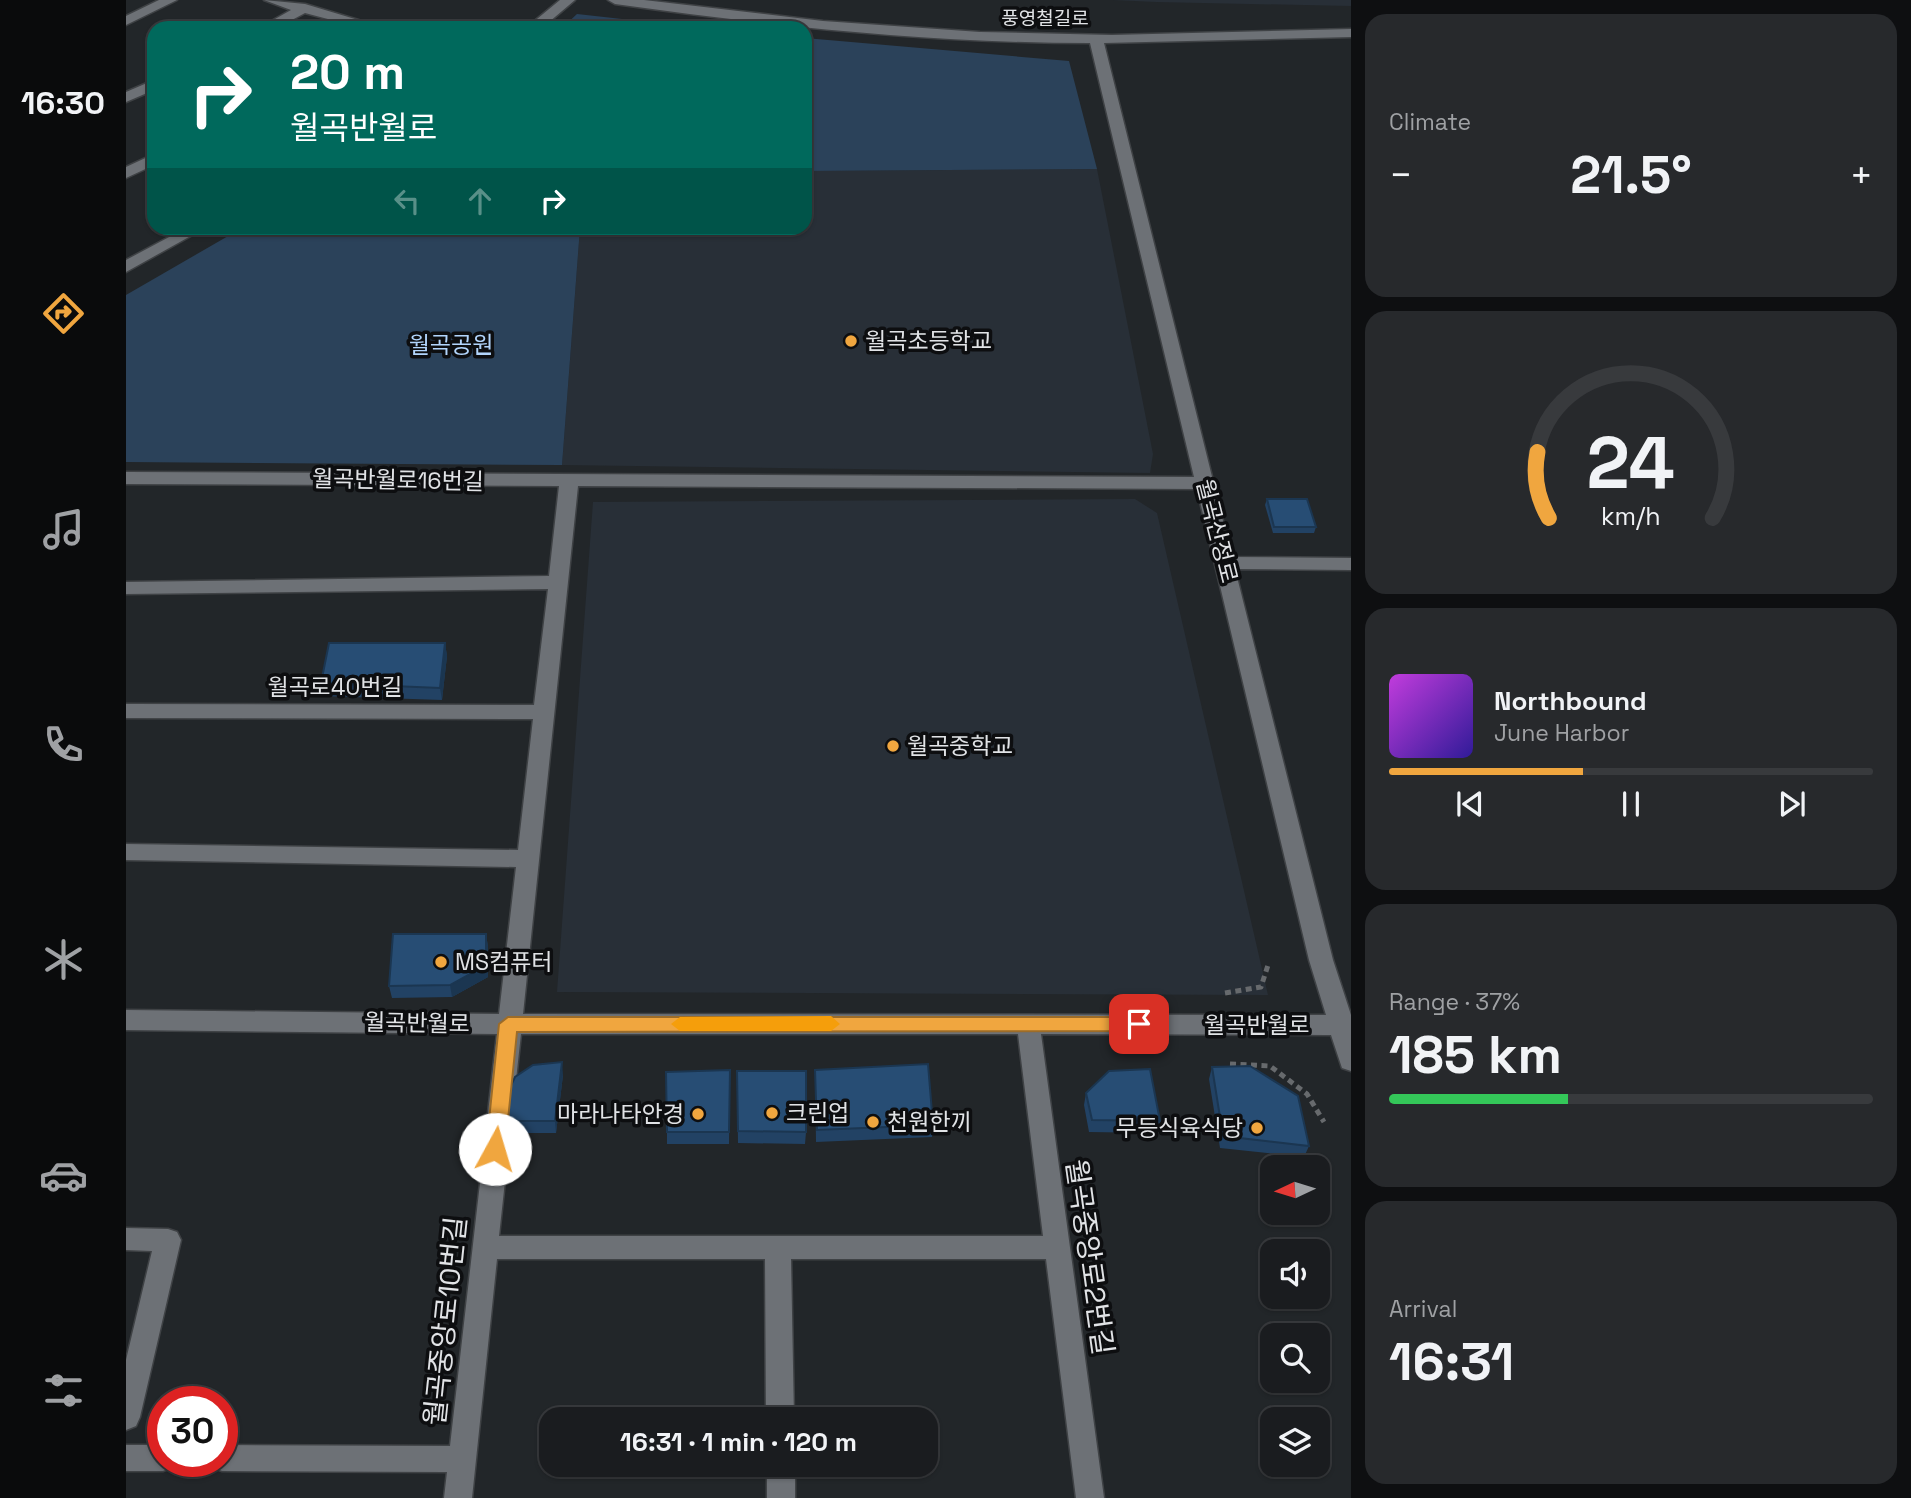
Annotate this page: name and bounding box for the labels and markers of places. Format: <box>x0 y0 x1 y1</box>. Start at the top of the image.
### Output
place label: 월곡초등학교 <box>865 326 992 356</box>
marker: 월곡초등학교 <box>843 333 859 349</box>
place label: 월곡중학교 <box>907 731 1013 761</box>
marker: 월곡중학교 <box>885 738 901 754</box>
place label: MS컴퓨터 <box>455 947 552 977</box>
marker: MS컴퓨터 <box>433 954 449 970</box>
pin <box>1109 994 1169 1054</box>
place label: 크린업 <box>786 1098 849 1128</box>
place label: 마라나타안경 <box>557 1099 684 1129</box>
marker: 크린업 <box>764 1105 780 1121</box>
marker: 마라나타안경 <box>690 1106 706 1122</box>
place label: 천원한끼 <box>887 1107 972 1137</box>
place label: 무등식육식당 <box>1116 1113 1243 1143</box>
marker: 천원한끼 <box>865 1114 881 1130</box>
marker: 무등식육식당 <box>1249 1120 1265 1136</box>

